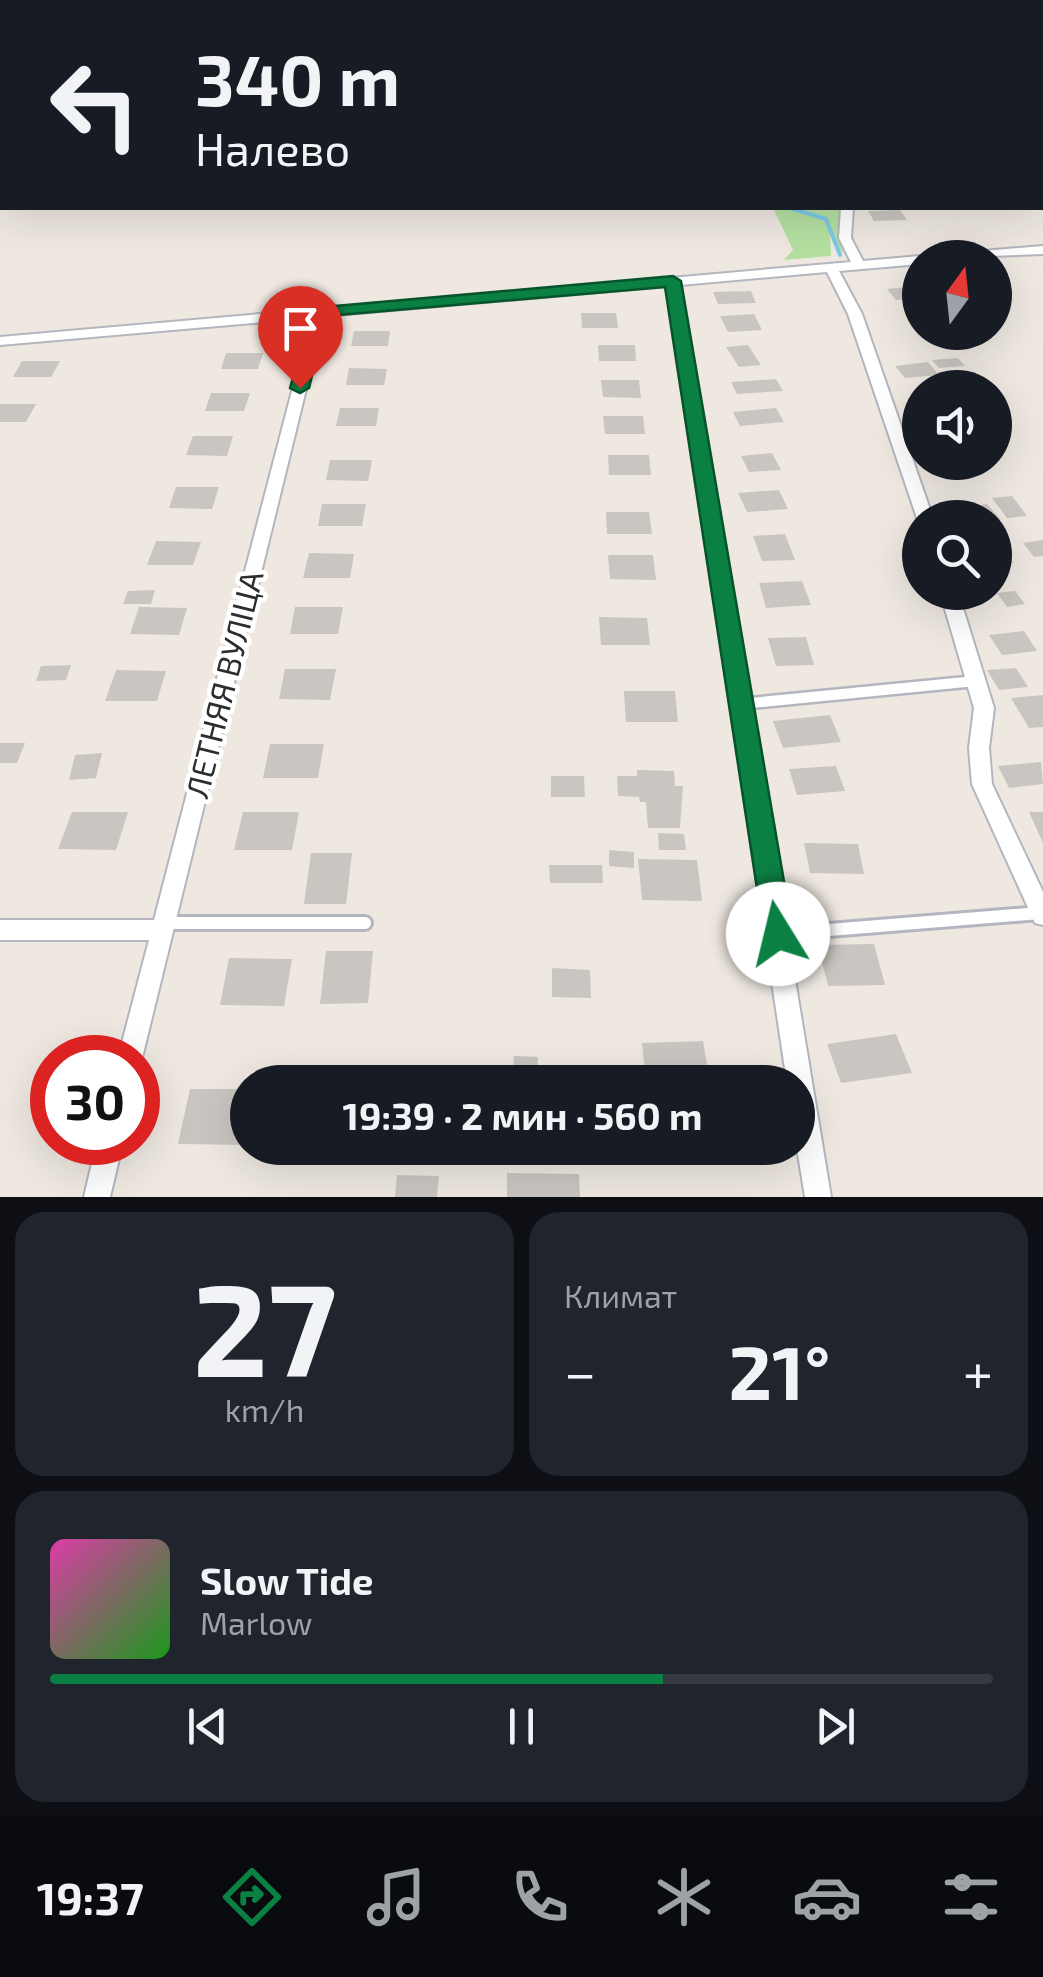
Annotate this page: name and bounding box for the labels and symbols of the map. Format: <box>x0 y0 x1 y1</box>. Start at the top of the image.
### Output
north arrow <box>902 240 1012 350</box>
pin <box>258 286 343 389</box>
street label: ЛЕТНЯЯ ВУЛІЦА <box>176 566 270 802</box>
position arrow <box>726 882 830 986</box>
speed limit sign: 30 <box>30 1035 160 1165</box>

